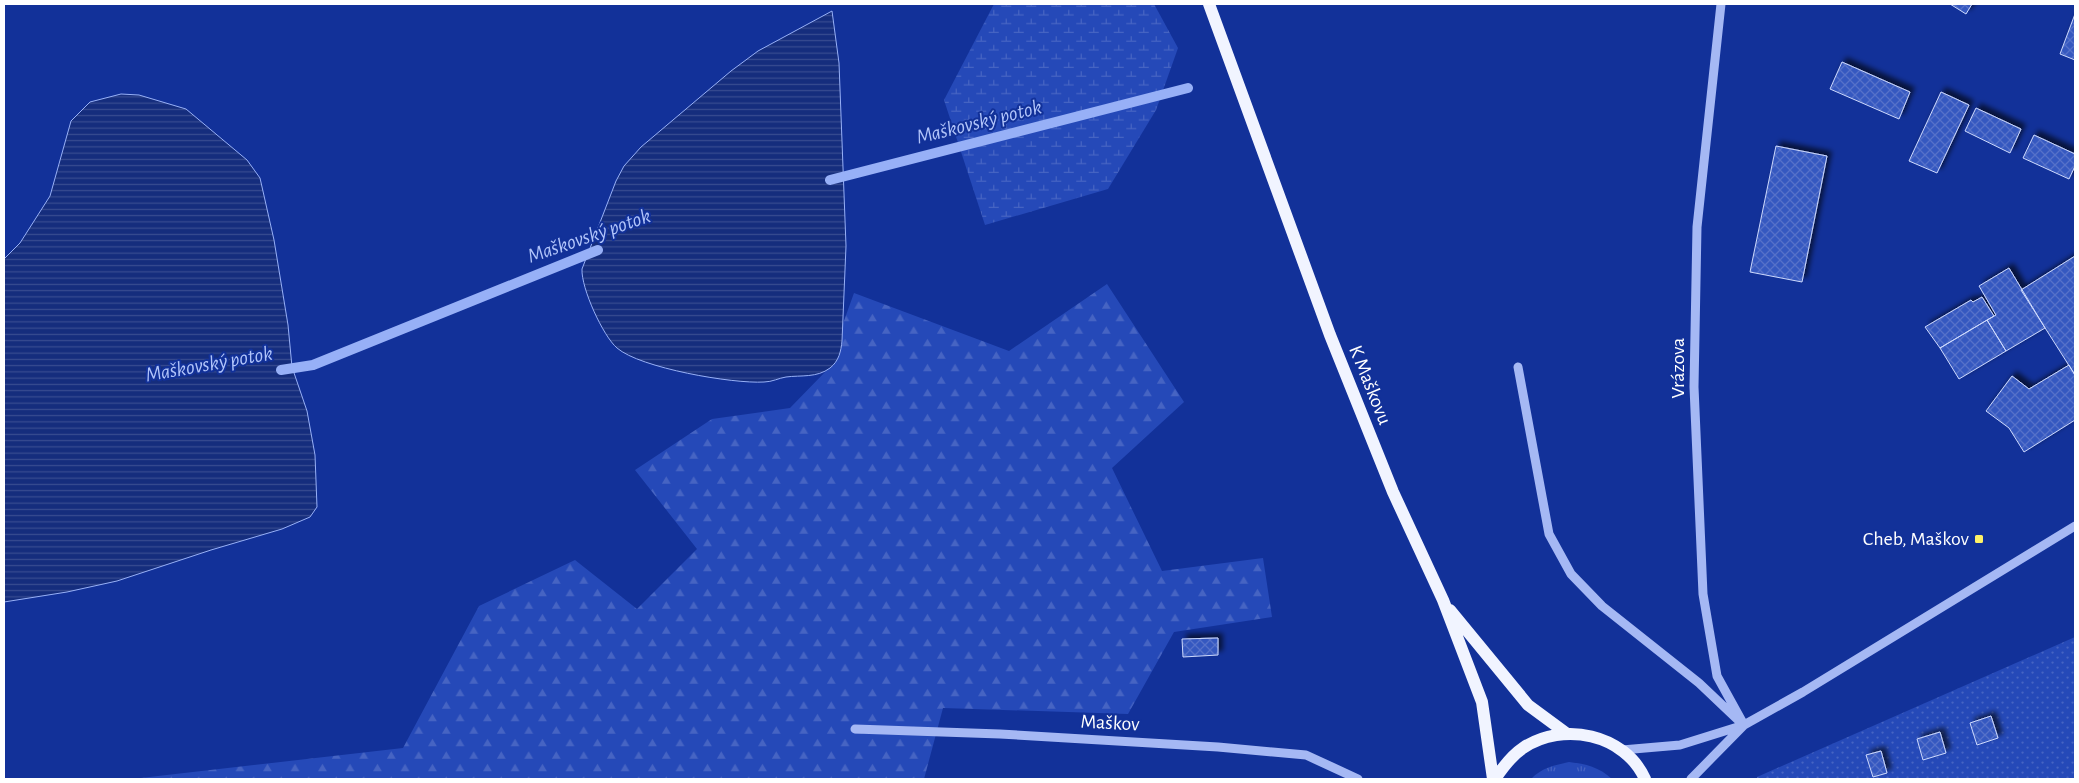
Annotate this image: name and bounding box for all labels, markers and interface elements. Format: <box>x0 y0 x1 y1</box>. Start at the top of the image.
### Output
water label: Maškovský potok <box>914 96 1044 149</box>
water label: Maškovský potok <box>525 205 654 268</box>
street label: Vrázova <box>1668 338 1688 398</box>
water label: Maškovský potok <box>144 342 275 386</box>
street label: K Maškovu <box>1345 343 1395 427</box>
place label: Cheb, Maškov <box>1863 529 1970 549</box>
marker: Cheb, Maškov <box>1973 533 1985 545</box>
street label: Maškov <box>1080 711 1141 735</box>

